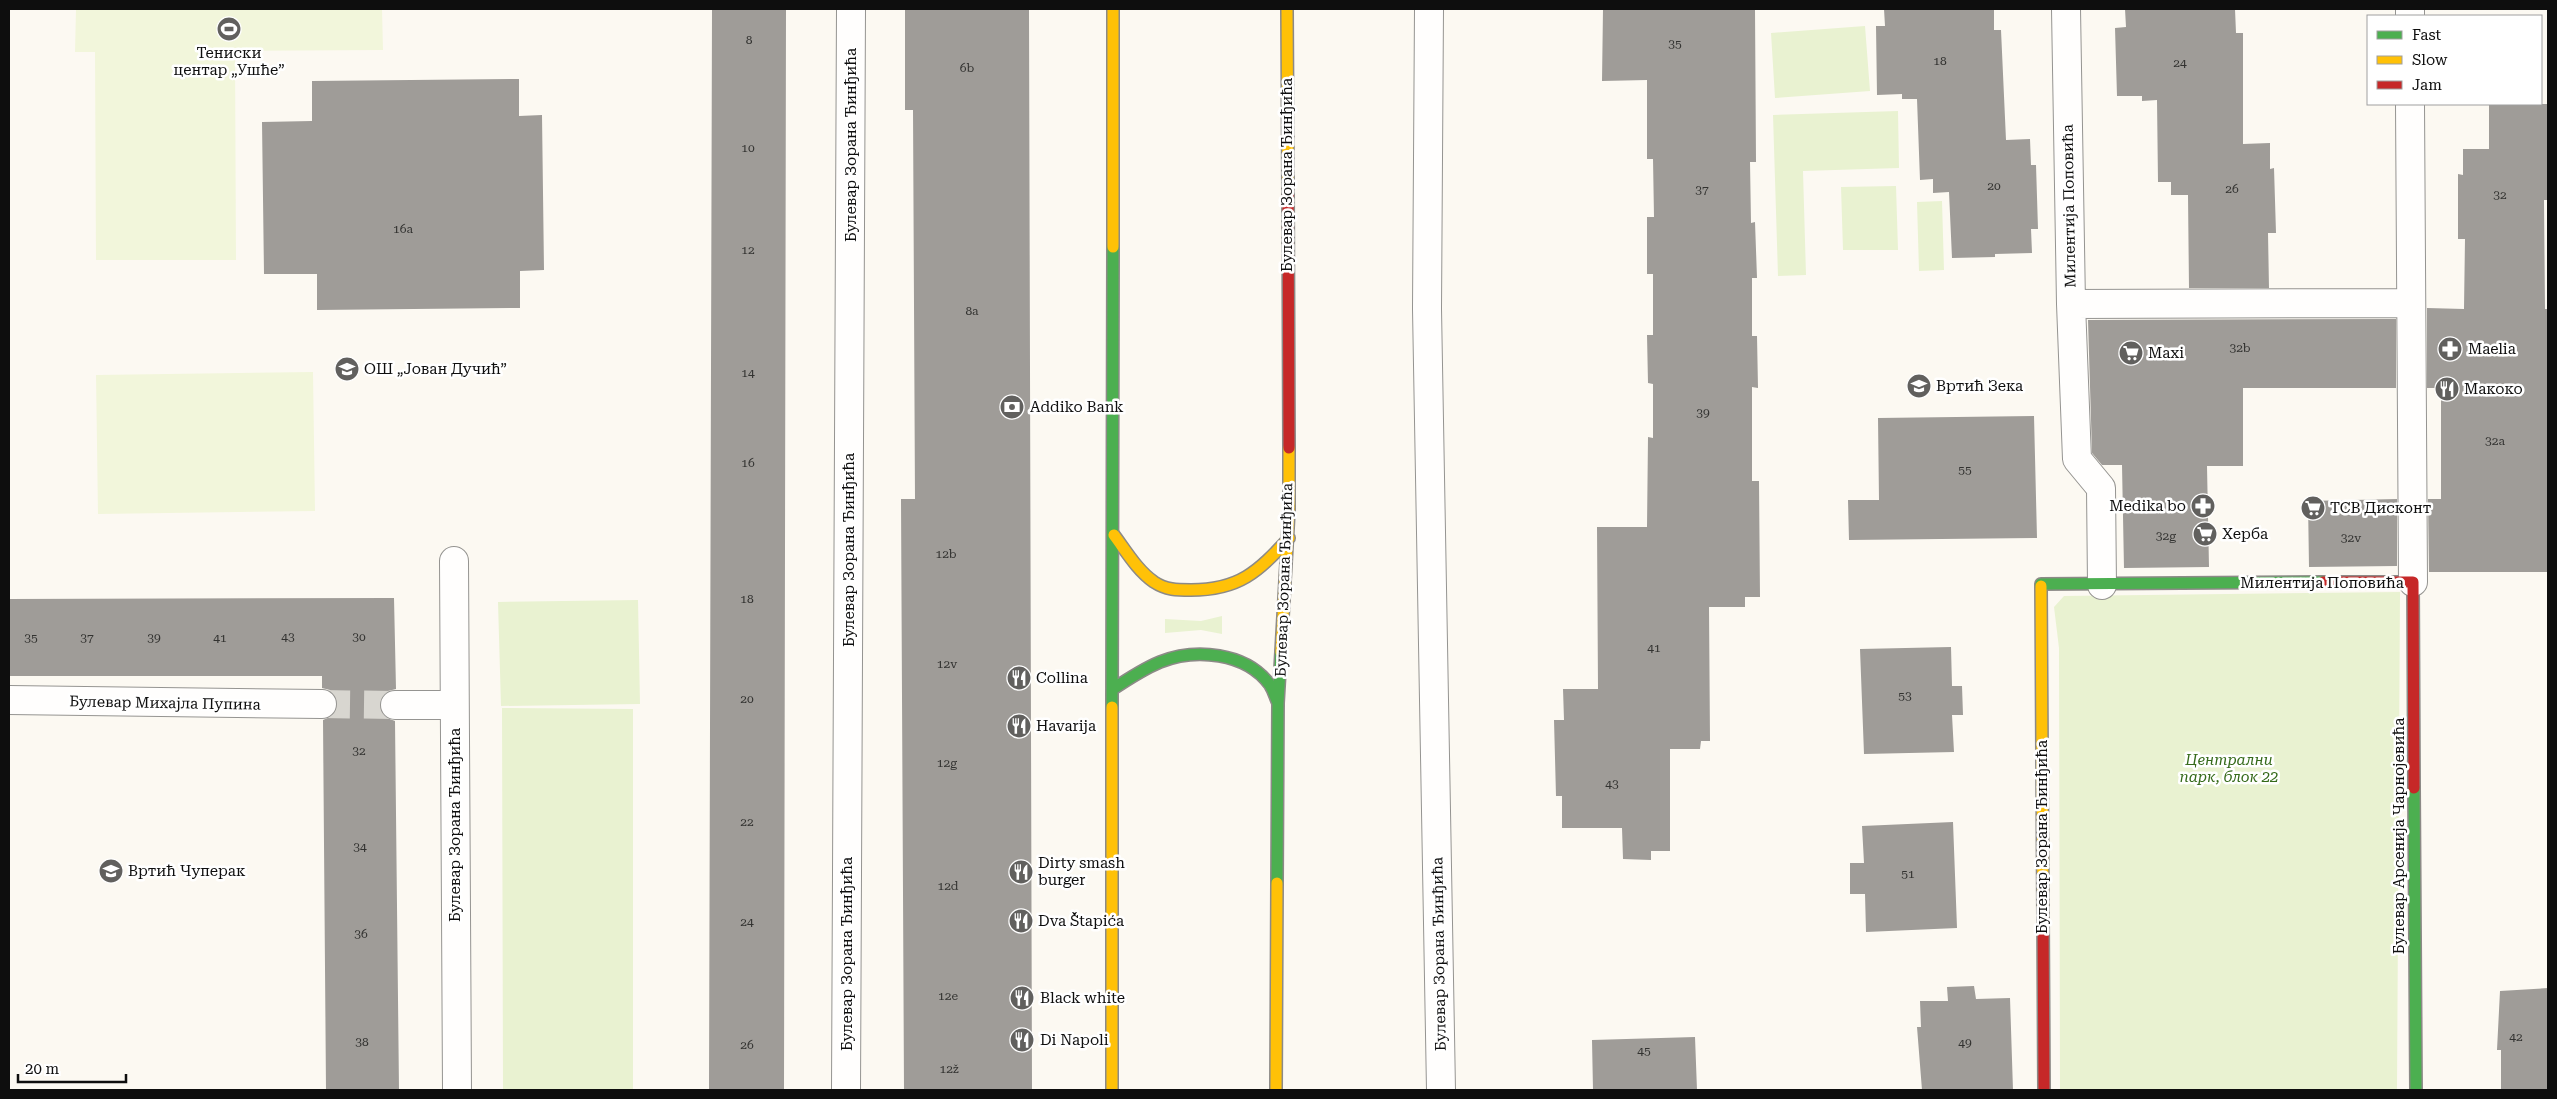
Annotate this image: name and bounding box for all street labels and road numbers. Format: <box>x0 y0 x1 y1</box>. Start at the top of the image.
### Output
street label: Булевар Зорана Ђинђића <box>842 48 860 242</box>
street label: Булевар Зорана Ђинђића <box>1278 78 1296 272</box>
street label: Милентија Поповића <box>2059 124 2079 288</box>
street label: Булевар Зорана Ђинђића <box>840 453 858 647</box>
street label: Булевар Зорана Ђинђића <box>1272 483 1296 677</box>
street label: Милентија Поповића <box>2240 574 2404 592</box>
street label: Булевар Михајла Пупина <box>69 692 261 714</box>
street label: Булевар Арсенија Чарнојевића <box>2390 718 2408 954</box>
street label: Булевар Зорана Ђинђића <box>446 728 464 922</box>
street label: Булевар Зорана Ђинђића <box>2033 740 2051 934</box>
street label: Булевар Зорана Ђинђића <box>838 857 856 1051</box>
street label: Булевар Зорана Ђинђића <box>1428 857 1450 1051</box>

